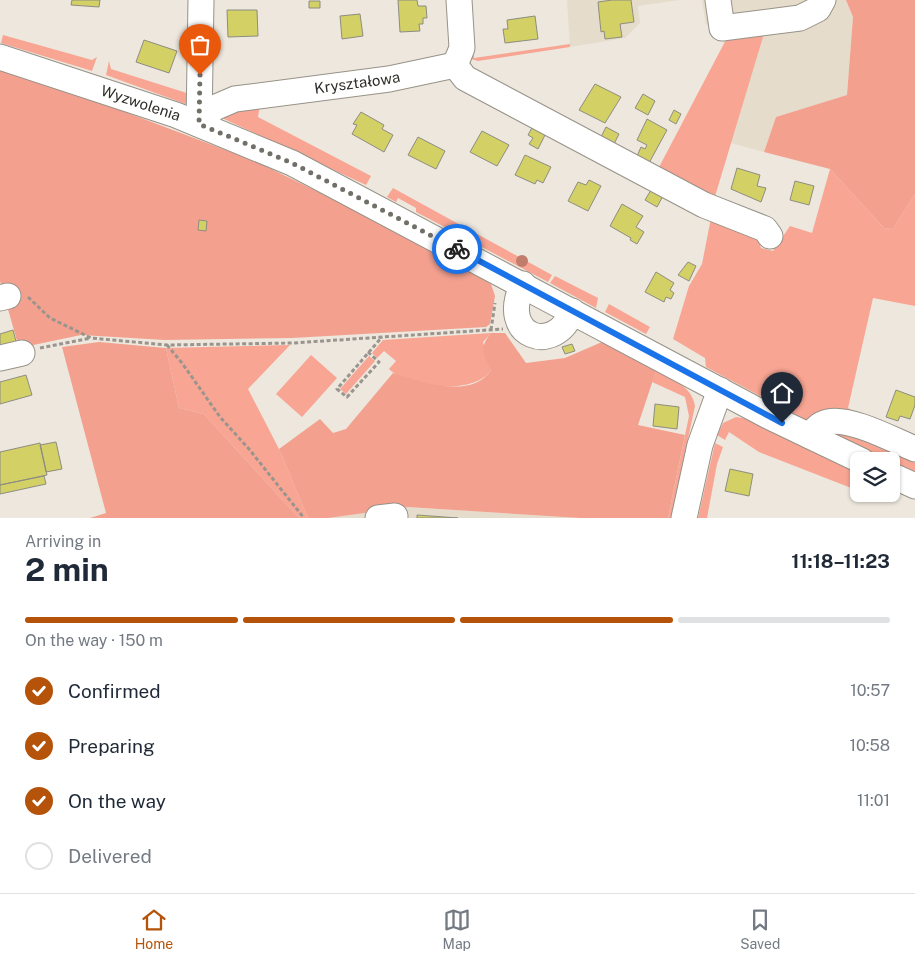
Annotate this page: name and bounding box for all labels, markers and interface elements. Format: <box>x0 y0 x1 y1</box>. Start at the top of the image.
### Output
pin <box>179 24 221 75</box>
icon: bag <box>186 31 214 59</box>
street label: Kryształowa <box>313 68 401 97</box>
street label: Wyzwolenia <box>99 82 183 124</box>
courier <box>432 224 482 274</box>
icon: bike <box>443 235 471 263</box>
pin <box>761 372 803 423</box>
icon: home <box>768 379 796 407</box>
map controls <box>850 452 900 502</box>
button: layers <box>850 452 900 502</box>
text: Arriving in <box>25 532 101 551</box>
text: 11:18–11:23 <box>791 550 890 572</box>
text: 2 min <box>25 551 109 588</box>
text: On the way · 150 m <box>25 631 163 650</box>
icon: check <box>25 677 53 705</box>
text: Confirmed <box>68 680 161 702</box>
text: 10:57 <box>850 681 890 700</box>
icon: check <box>25 732 53 760</box>
text: Preparing <box>68 735 155 757</box>
text: 10:58 <box>849 736 890 755</box>
icon: check <box>25 787 53 815</box>
text: On the way <box>68 790 166 812</box>
text: 11:01 <box>857 791 890 810</box>
text: Delivered <box>68 845 152 867</box>
tab: Home <box>135 906 173 952</box>
tab: Map <box>443 906 471 952</box>
tab: Saved <box>740 906 780 952</box>

